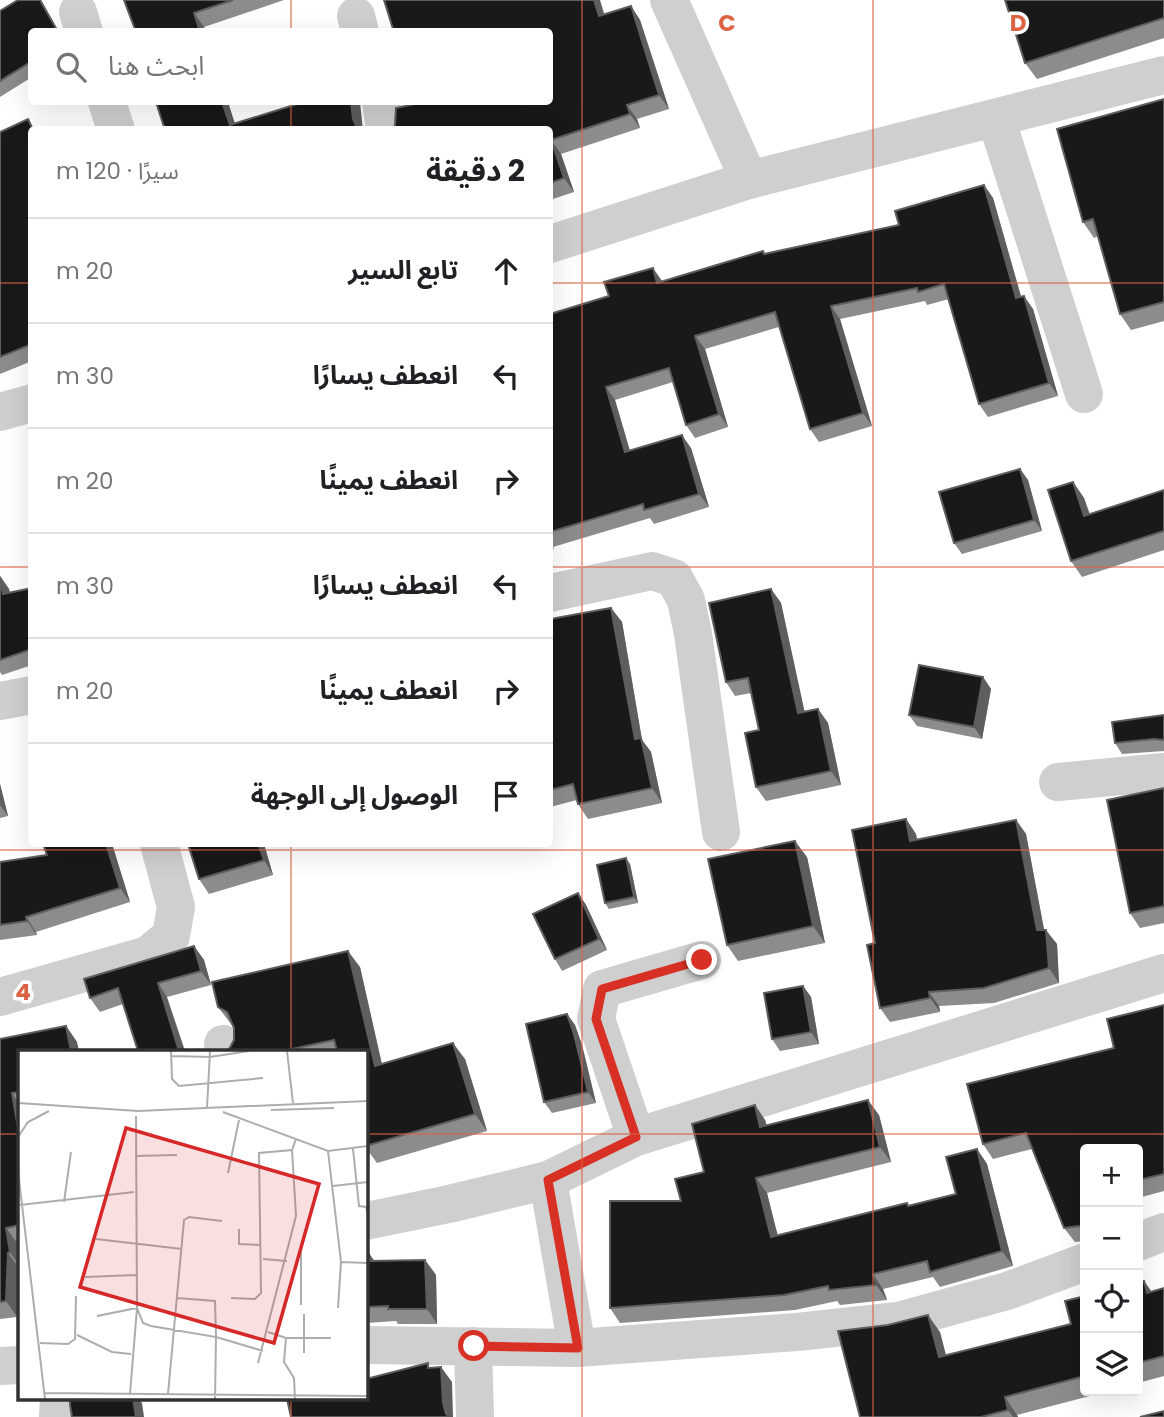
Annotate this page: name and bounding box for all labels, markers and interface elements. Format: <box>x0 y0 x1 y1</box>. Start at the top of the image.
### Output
text: C <box>718 7 736 39</box>
text: D <box>1010 7 1026 39</box>
search box <box>28 28 553 105</box>
icon: search <box>52 48 90 86</box>
text: ابحث هنا <box>108 48 205 84</box>
text: 2 دقيقة <box>426 149 525 192</box>
text: سيرًا · 120 m <box>56 155 179 187</box>
text: تابع السير <box>348 252 458 288</box>
icon: ahead <box>487 252 525 290</box>
text: 20 m <box>56 255 114 287</box>
text: انعطف يسارًا <box>313 357 458 393</box>
icon: left <box>487 357 525 395</box>
text: 30 m <box>56 360 114 392</box>
text: انعطف يمينًا <box>320 462 458 498</box>
icon: right <box>487 462 525 500</box>
text: 20 m <box>56 465 114 497</box>
text: انعطف يسارًا <box>313 567 458 603</box>
icon: left <box>487 567 525 605</box>
text: 30 m <box>56 570 114 602</box>
text: انعطف يمينًا <box>320 672 458 708</box>
icon: right <box>487 672 525 710</box>
text: 20 m <box>56 675 114 707</box>
text: الوصول إلى الوجهة <box>251 777 458 813</box>
icon: arrive <box>487 777 525 815</box>
route end <box>686 944 717 975</box>
text: 4 <box>15 976 31 1008</box>
inset map <box>18 1050 368 1400</box>
map controls <box>1080 1144 1143 1396</box>
button: + <box>1080 1144 1143 1207</box>
button: − <box>1080 1207 1143 1270</box>
button: locate <box>1080 1270 1143 1333</box>
route start <box>458 1330 489 1361</box>
button: layers <box>1080 1333 1143 1396</box>

